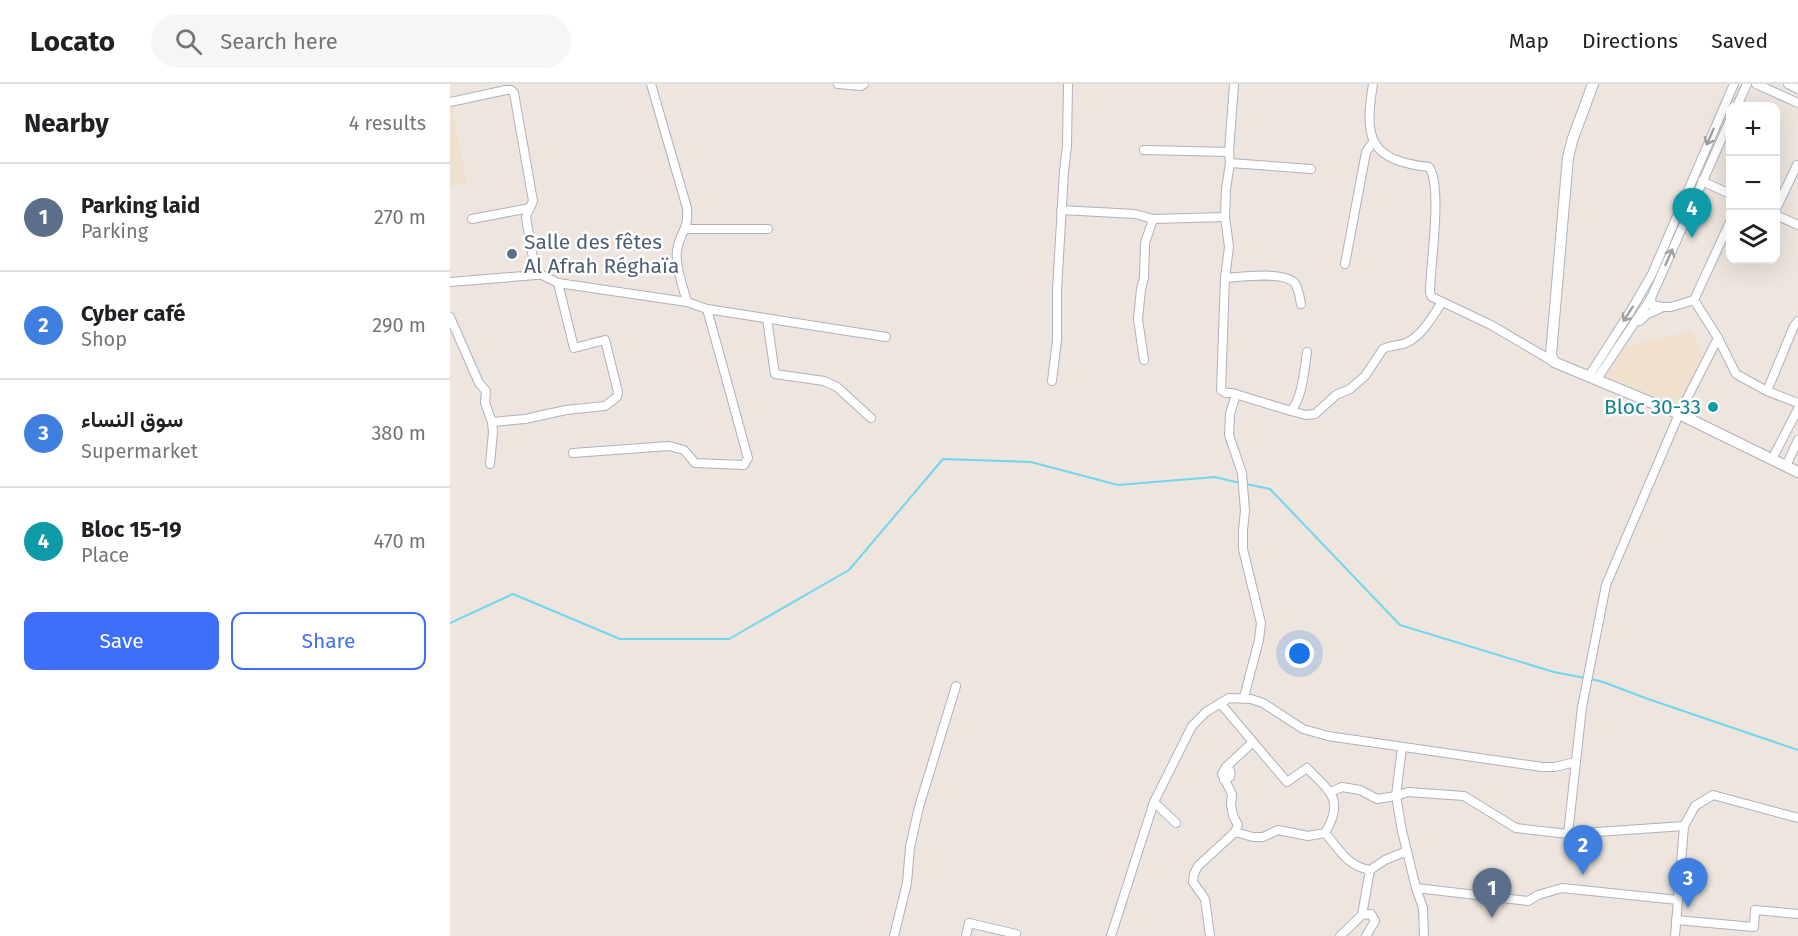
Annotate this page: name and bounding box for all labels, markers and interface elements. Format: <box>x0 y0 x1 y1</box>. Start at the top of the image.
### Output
search box <box>151 14 571 68</box>
text: Locato <box>30 25 115 58</box>
icon: search <box>172 25 205 58</box>
text: Search here <box>220 28 338 55</box>
text: Map <box>1509 28 1549 54</box>
text: Directions <box>1582 28 1678 54</box>
text: Saved <box>1711 28 1768 54</box>
map controls <box>1726 102 1780 264</box>
button: + <box>1726 102 1780 156</box>
text: Nearby <box>24 108 109 139</box>
text: 4 results <box>349 111 426 135</box>
one-way arrow <box>1704 128 1716 146</box>
button: − <box>1726 156 1780 210</box>
pin: 4 <box>1672 188 1712 238</box>
text: Parking laid <box>81 192 200 219</box>
text: 1 <box>39 205 48 229</box>
text: 270 m <box>374 205 426 229</box>
button: layers <box>1726 210 1780 264</box>
text: Parking <box>81 219 148 243</box>
place label: Salle des fêtes Al Afrah Réghaïa <box>524 229 679 279</box>
marker: Salle des fêtes Al Afrah Réghaïa <box>505 247 519 261</box>
one-way arrow <box>1664 248 1675 266</box>
text: Cyber café <box>81 300 185 327</box>
one-way arrow <box>1622 305 1634 322</box>
text: 2 <box>38 313 49 337</box>
text: 290 m <box>372 313 426 337</box>
text: Shop <box>81 327 127 351</box>
place label: Bloc 30-33 <box>1604 394 1701 420</box>
marker: Bloc 30-33 <box>1706 400 1720 414</box>
text: سوق النساء <box>81 406 183 433</box>
text: 3 <box>38 421 49 445</box>
text: 380 m <box>371 421 426 445</box>
text: Supermarket <box>81 439 198 463</box>
text: Bloc 15-19 <box>81 516 182 543</box>
text: 4 <box>38 529 49 553</box>
text: 470 m <box>374 529 426 553</box>
text: Place <box>81 543 129 567</box>
button: Save <box>24 612 219 670</box>
button: Share <box>231 612 426 670</box>
your location <box>1285 639 1314 668</box>
pin: 2 <box>1564 826 1602 875</box>
pin: 3 <box>1668 858 1708 908</box>
pin: 1 <box>1472 868 1512 918</box>

